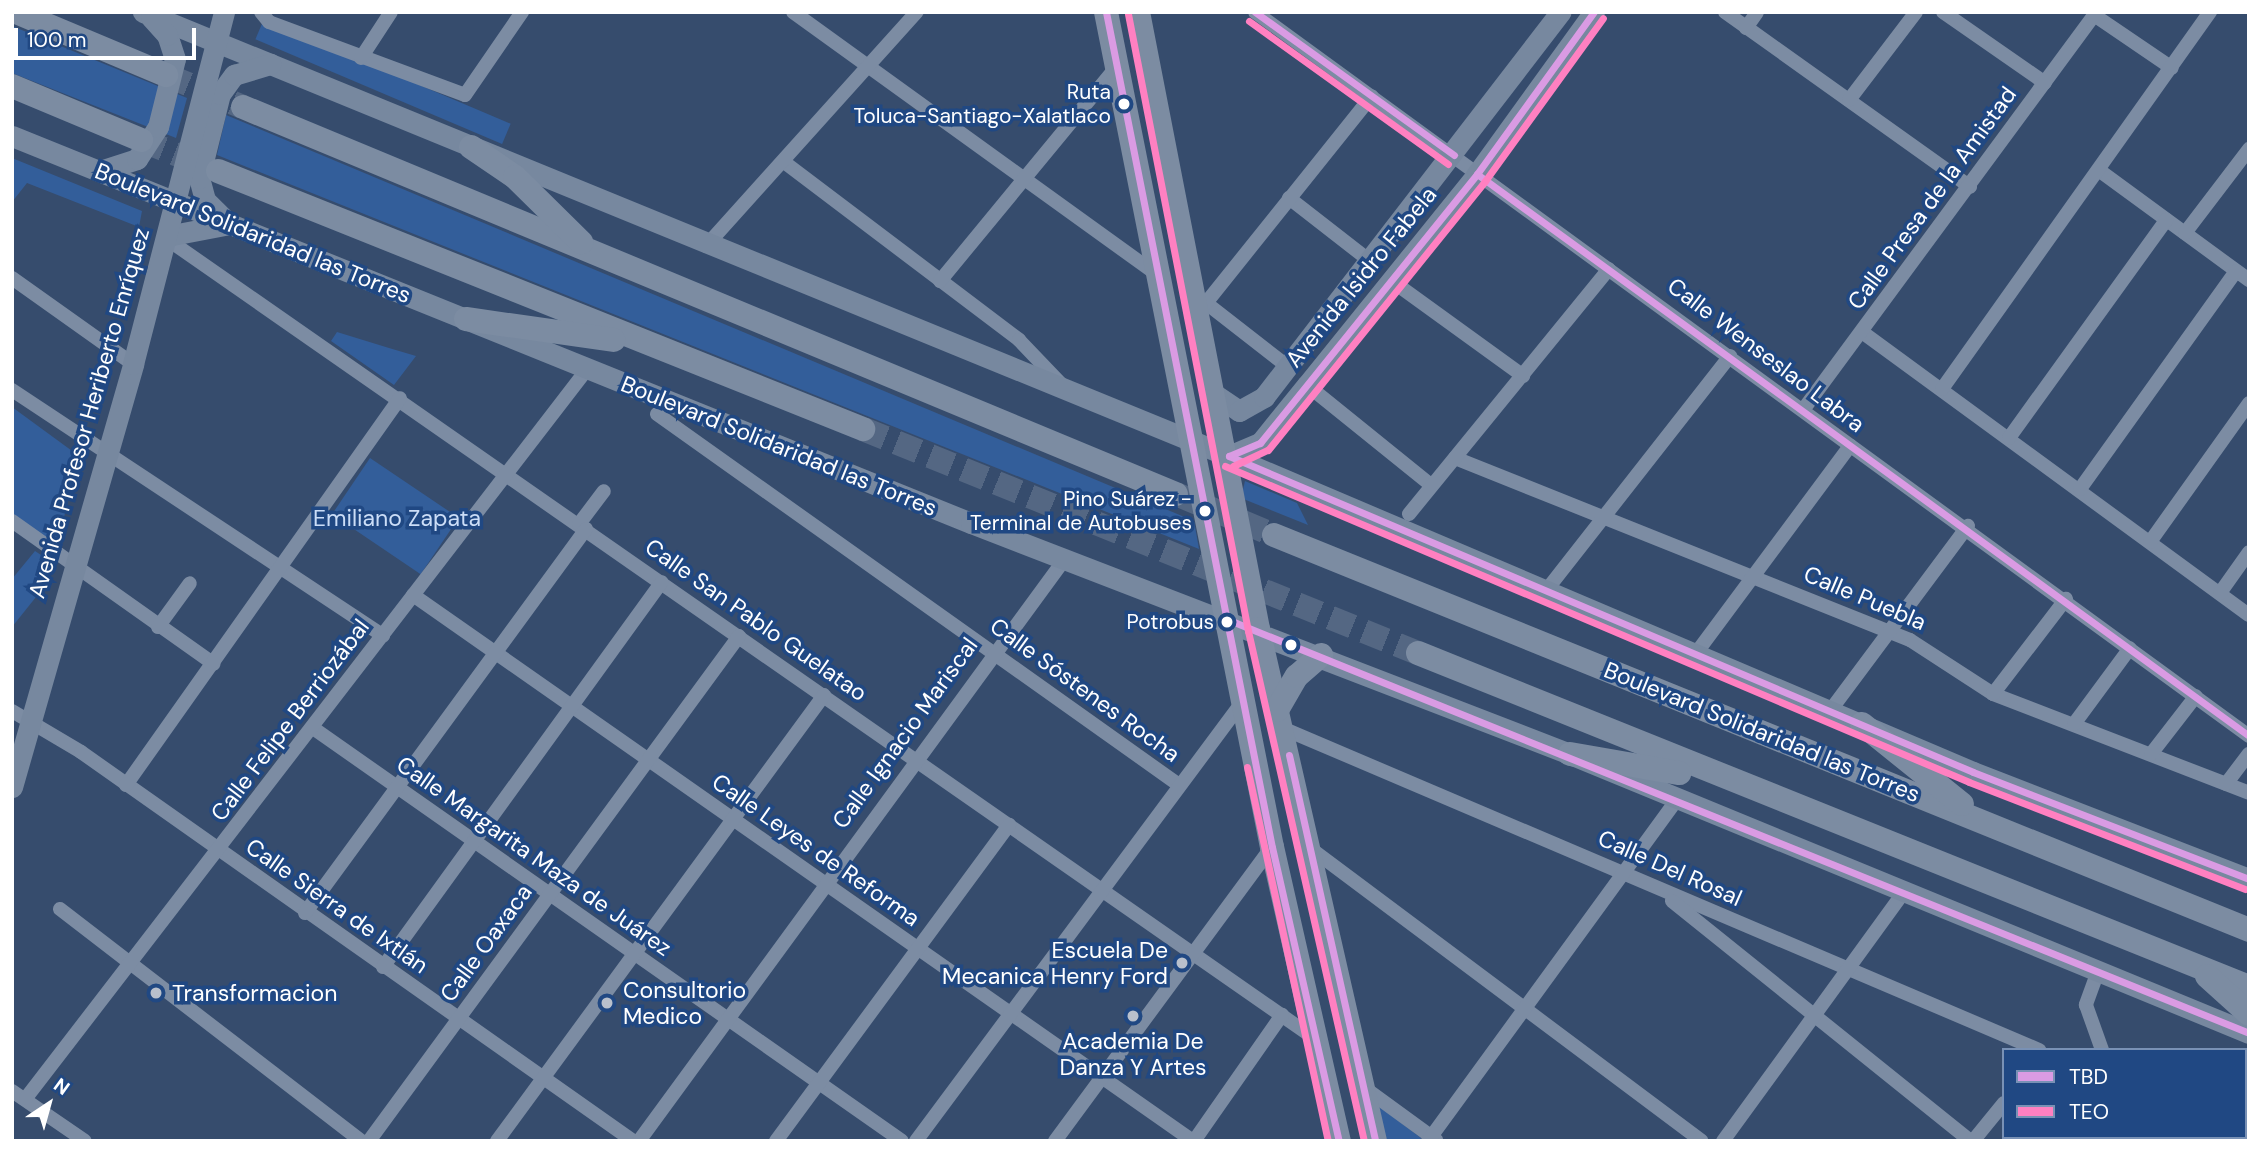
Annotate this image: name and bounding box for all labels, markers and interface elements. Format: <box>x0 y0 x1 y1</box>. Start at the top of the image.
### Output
scale bar <box>18 14 200 58</box>
text: 100 m <box>27 26 87 54</box>
place label: Ruta Toluca-Santiago-Xalatlaco <box>853 79 1111 129</box>
street label: Calle Presa de la Amistad <box>1842 81 2022 315</box>
marker: Ruta Toluca-Santiago-Xalatlaco <box>1117 97 1131 111</box>
street label: Boulevard Solidaridad las Torres <box>91 157 415 309</box>
street label: Avenida Isidro Fabela <box>1280 181 1442 373</box>
street label: Avenida Profesor Heriberto Enríquez <box>23 225 155 601</box>
street label: Calle Wenseslao Labra <box>1662 272 1870 438</box>
street label: Boulevard Solidaridad las Torres <box>617 370 941 522</box>
place label: Pino Suárez - Terminal de Autobuses <box>970 486 1192 536</box>
park label: Emiliano Zapata <box>313 504 481 532</box>
marker: Pino Suárez - Terminal de Autobuses <box>1198 504 1212 518</box>
street label: Calle San Pablo Guelatao <box>640 533 872 707</box>
street label: Calle Puebla <box>1800 560 1930 636</box>
place label: Potrobus <box>1127 609 1214 635</box>
street label: Calle Sóstenes Rocha <box>985 612 1185 768</box>
street label: Calle Felipe Berriozábal <box>205 614 375 826</box>
marker: Potrobus <box>1220 615 1234 629</box>
street label: Calle Ignacio Mariscal <box>827 632 983 834</box>
unlabelled marker <box>1284 638 1298 652</box>
street label: Boulevard Solidaridad las Torres <box>1600 656 1924 808</box>
street label: Calle Margarita Maza de Juárez <box>391 750 677 962</box>
street label: Calle Leyes de Reforma <box>707 768 925 932</box>
street label: Calle Del Rosal <box>1594 824 1746 912</box>
street label: Calle Sierra de Ixtlán <box>241 833 433 979</box>
street label: Calle Oaxaca <box>434 879 538 1007</box>
place label: Escuela De Mecanica Henry Ford <box>942 936 1168 990</box>
marker: Escuela De Mecanica Henry Ford <box>1174 955 1190 971</box>
place label: Consultorio Medico <box>623 976 746 1030</box>
place label: Transformacion <box>172 979 337 1007</box>
marker: Transformacion <box>146 983 166 1003</box>
marker: Consultorio Medico <box>597 993 617 1013</box>
marker: Academia De Danza Y Artes <box>1125 1008 1141 1024</box>
place label: Academia De Danza Y Artes <box>1059 1027 1207 1081</box>
legend <box>2002 1048 2247 1139</box>
text: TBD <box>2069 1063 2108 1091</box>
north arrow <box>14 1069 84 1139</box>
text: N <box>49 1072 75 1101</box>
text: TEO <box>2069 1098 2109 1126</box>

